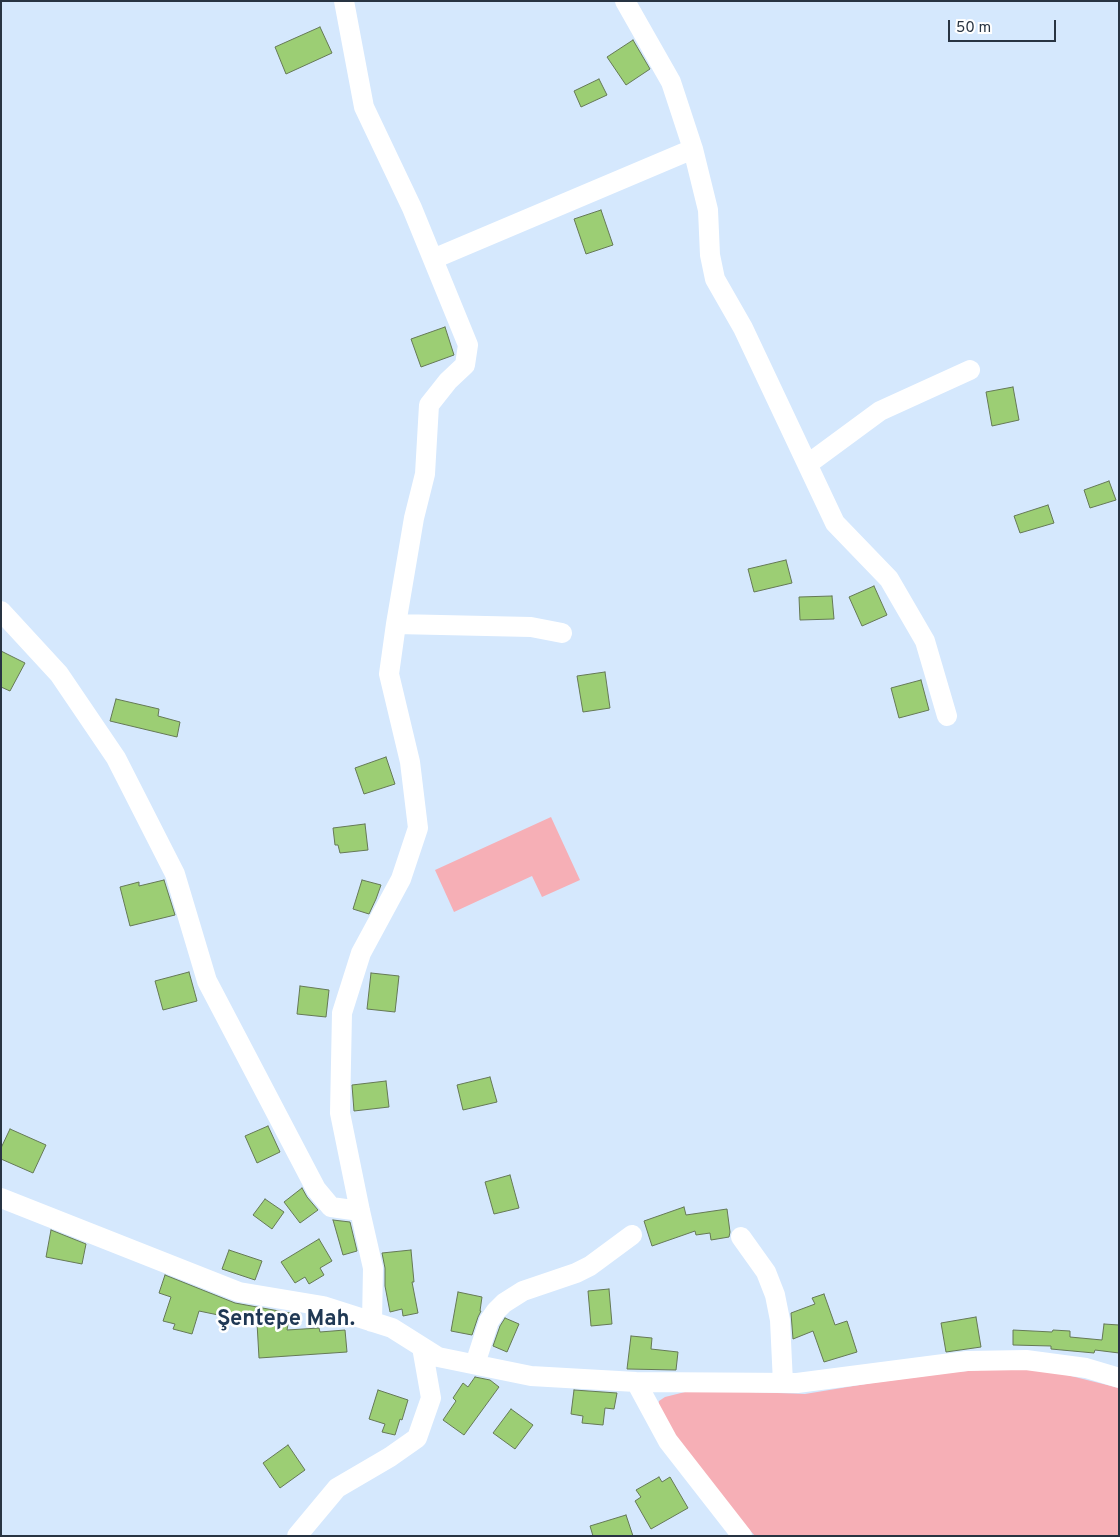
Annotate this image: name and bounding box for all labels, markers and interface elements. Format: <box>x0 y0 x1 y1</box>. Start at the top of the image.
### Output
scale bar <box>950 10 1058 42</box>
text: 50 m <box>956 19 991 38</box>
district label: Şentepe Mah. <box>217 1308 355 1334</box>

